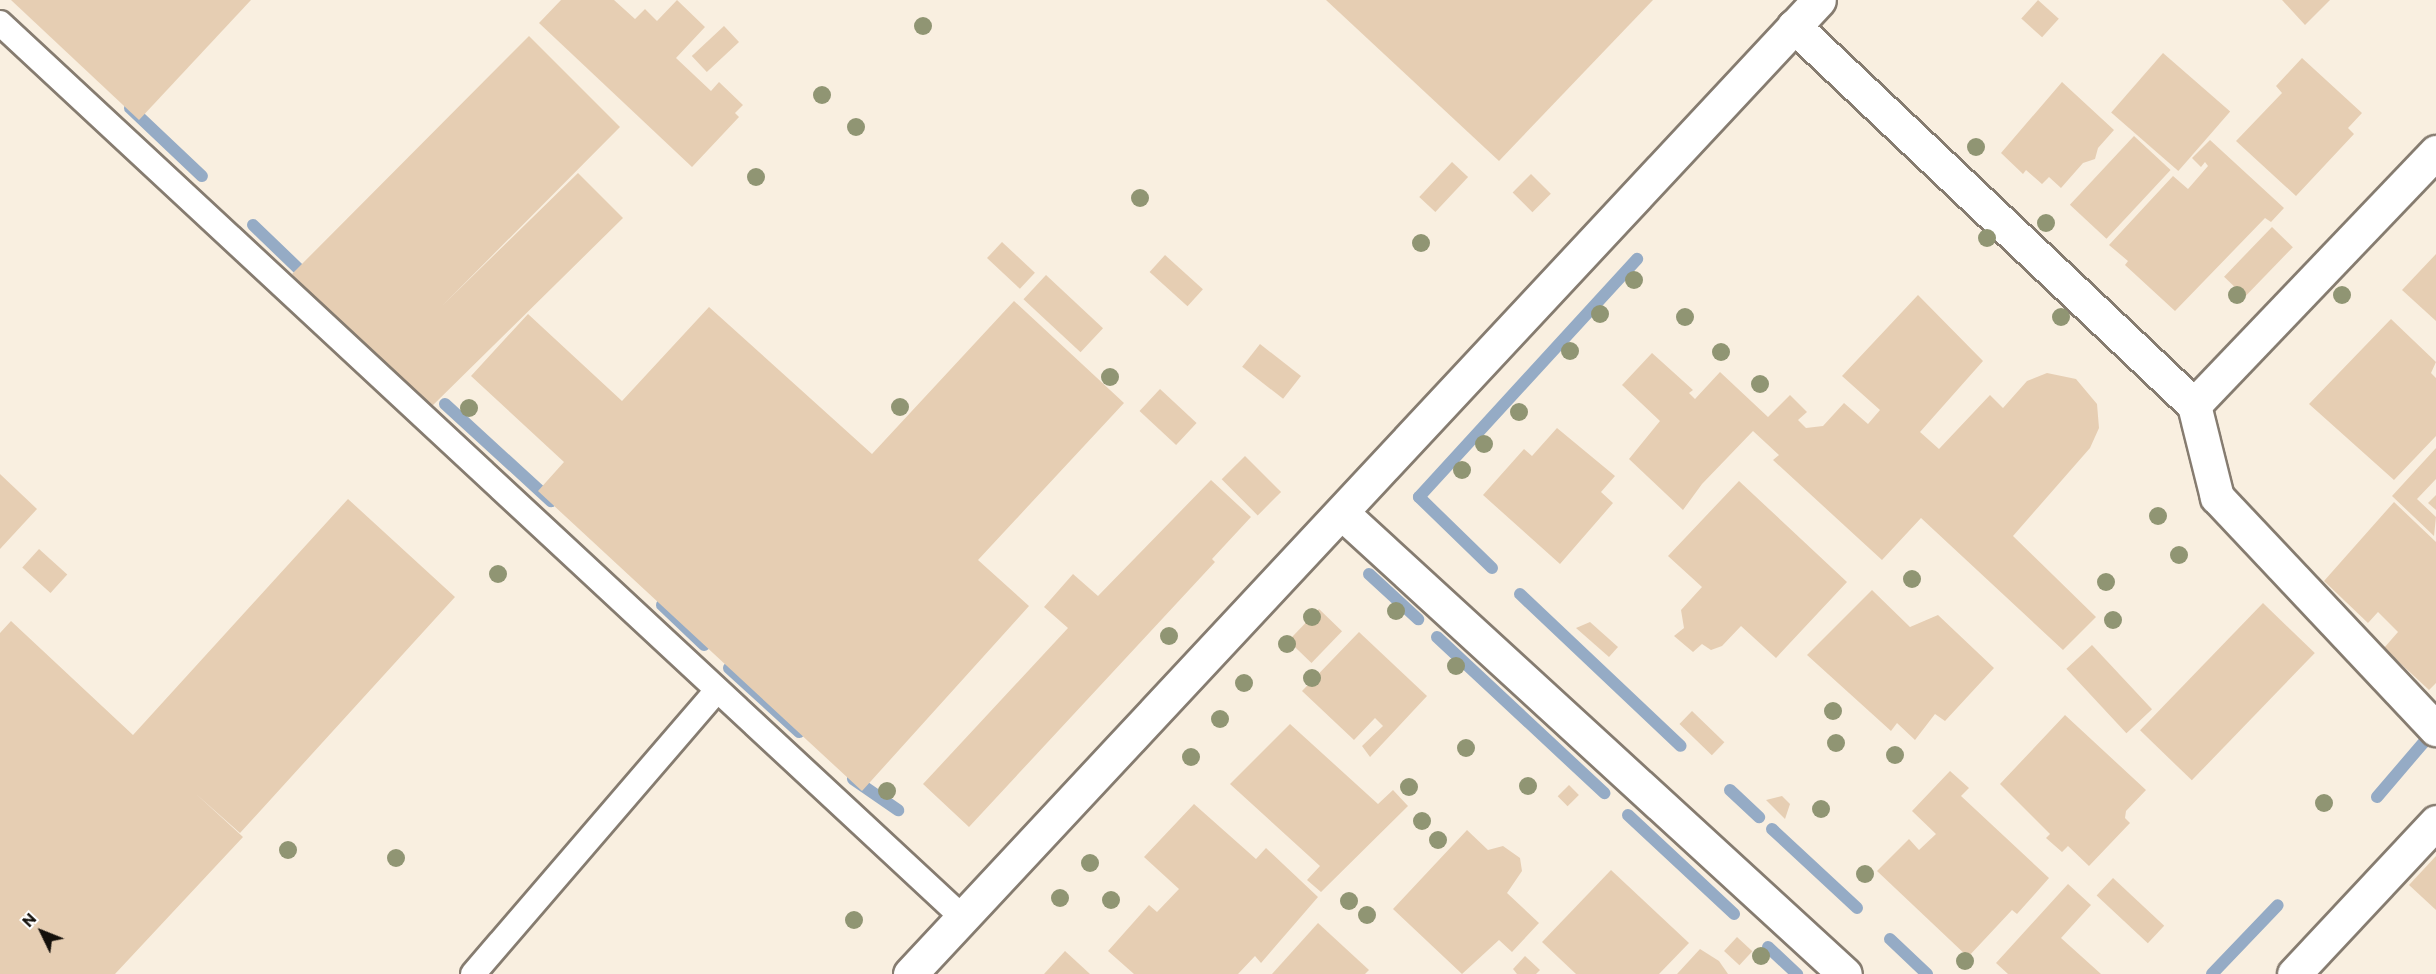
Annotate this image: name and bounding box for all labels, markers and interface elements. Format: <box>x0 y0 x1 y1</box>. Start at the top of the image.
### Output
north arrow <box>12 902 72 962</box>
text: N <box>17 909 40 930</box>

